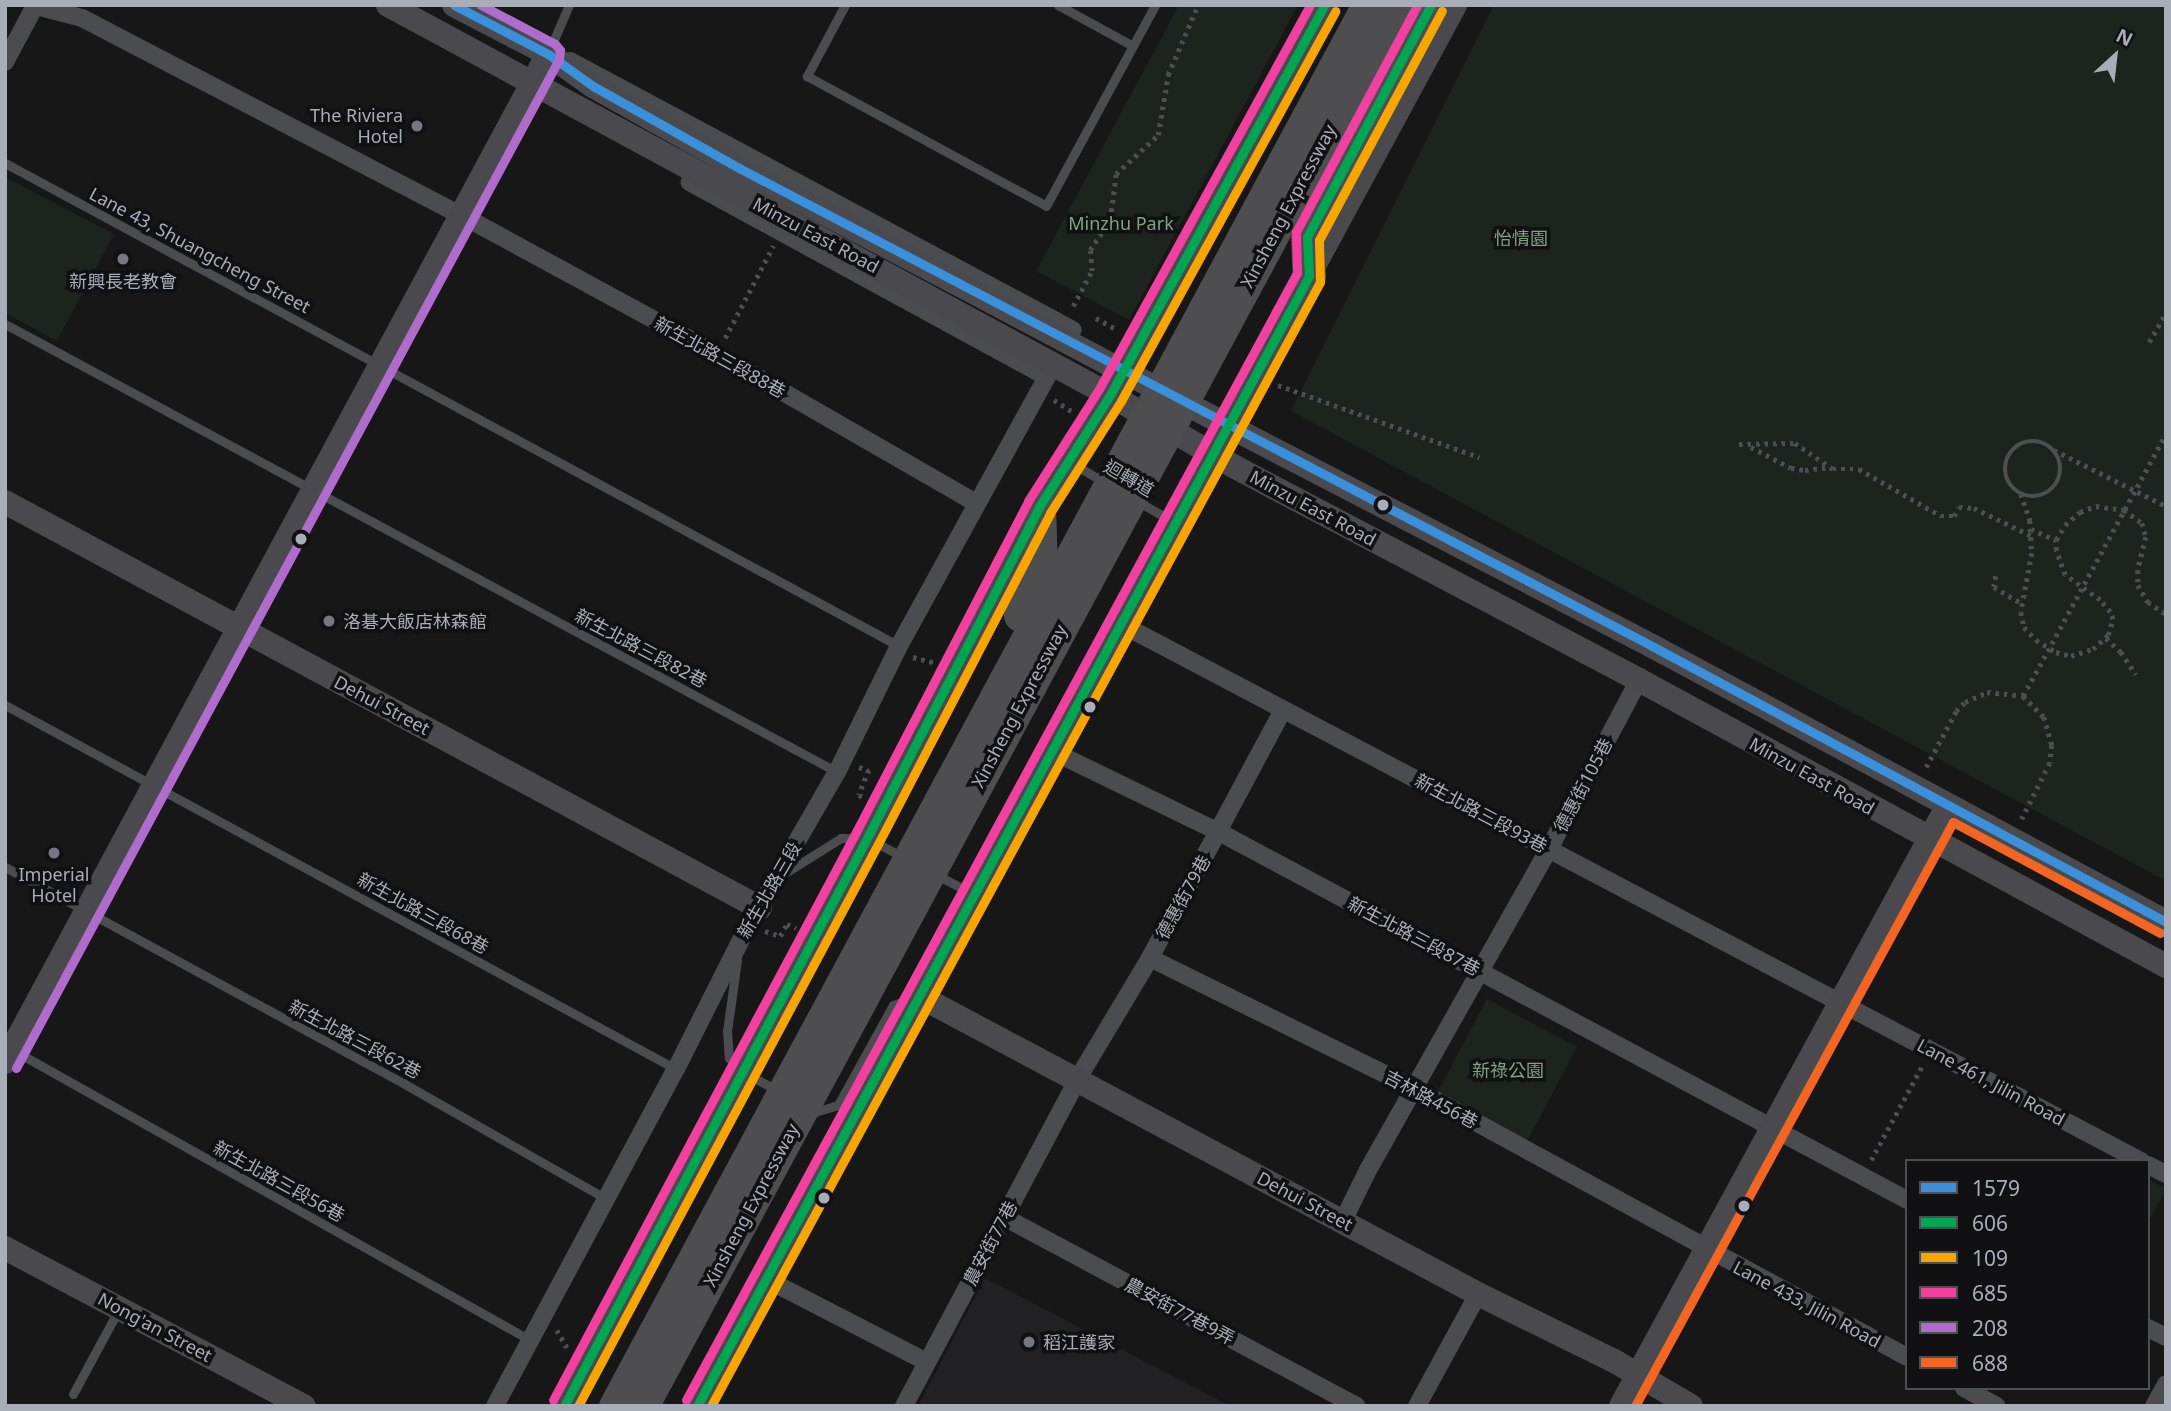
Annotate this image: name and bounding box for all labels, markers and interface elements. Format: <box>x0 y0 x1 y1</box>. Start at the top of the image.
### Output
north arrow <box>2080 21 2150 91</box>
text: N <box>2112 22 2137 52</box>
place label: The Riviera Hotel <box>310 105 403 148</box>
marker: The Riviera Hotel <box>409 118 425 134</box>
street label: Xinsheng Expressway <box>1236 121 1340 291</box>
street label: Lane 43, Shuangcheng Street <box>86 182 314 318</box>
street label: Minzu East Road <box>749 193 883 277</box>
park label: Minzhu Park <box>1068 212 1174 234</box>
park label: 怡情園 <box>1494 227 1548 249</box>
marker: 新興長老教會 <box>115 251 131 267</box>
place label: 新興長老教會 <box>69 270 177 292</box>
street label: 新生北路三段88巷 <box>651 312 789 402</box>
street label: 迴轉道 <box>1100 455 1158 501</box>
street label: Minzu East Road <box>1246 466 1380 550</box>
unlabelled marker <box>1376 498 1390 512</box>
unlabelled marker <box>294 532 308 546</box>
street label: 新生北路三段82巷 <box>571 604 711 692</box>
place label: 洛碁大飯店林森館 <box>343 610 487 632</box>
marker: 洛碁大飯店林森館 <box>321 613 337 629</box>
street label: Xinsheng Expressway <box>967 621 1071 791</box>
street label: Dehui Street <box>331 671 433 739</box>
unlabelled marker <box>1083 700 1097 714</box>
street label: Minzu East Road <box>1746 733 1878 819</box>
street label: 德惠街105巷 <box>1549 735 1617 835</box>
street label: 新生北路三段93巷 <box>1411 769 1551 857</box>
street label: 新生北路三段 <box>733 838 805 942</box>
marker: Imperial Hotel <box>46 845 62 861</box>
street label: 德惠街79巷 <box>1151 851 1215 943</box>
place label: Imperial Hotel <box>19 864 89 906</box>
street label: 新生北路三段68巷 <box>354 868 492 958</box>
street label: 新生北路三段87巷 <box>1344 892 1484 980</box>
street label: 新生北路三段62巷 <box>285 995 425 1083</box>
street label: Lane 461, Jilin Road <box>1914 1034 2068 1130</box>
park label: 新祿公園 <box>1472 1059 1544 1081</box>
street label: 吉林路456巷 <box>1381 1065 1481 1133</box>
street label: Xinsheng Expressway <box>699 1120 803 1290</box>
street label: 新生北路三段56巷 <box>210 1136 348 1226</box>
legend <box>1905 1159 2150 1390</box>
street label: Dehui Street <box>1254 1167 1356 1235</box>
text: 1579 <box>1972 1174 2020 1202</box>
unlabelled marker <box>817 1191 831 1205</box>
street label: 農安街77巷 <box>959 1197 1021 1289</box>
unlabelled marker <box>1737 1199 1751 1213</box>
text: 606 <box>1972 1209 2008 1237</box>
text: 109 <box>1972 1244 2008 1272</box>
street label: Lane 433, Jilin Road <box>1730 1256 1884 1352</box>
street label: 農安街77巷9弄 <box>1122 1273 1238 1349</box>
text: 685 <box>1972 1279 2008 1307</box>
street label: Nong'an Street <box>94 1288 216 1366</box>
text: 208 <box>1972 1314 2008 1342</box>
place label: 稻江護家 <box>1043 1331 1115 1353</box>
marker: 稻江護家 <box>1021 1334 1037 1350</box>
text: 688 <box>1972 1349 2008 1377</box>

